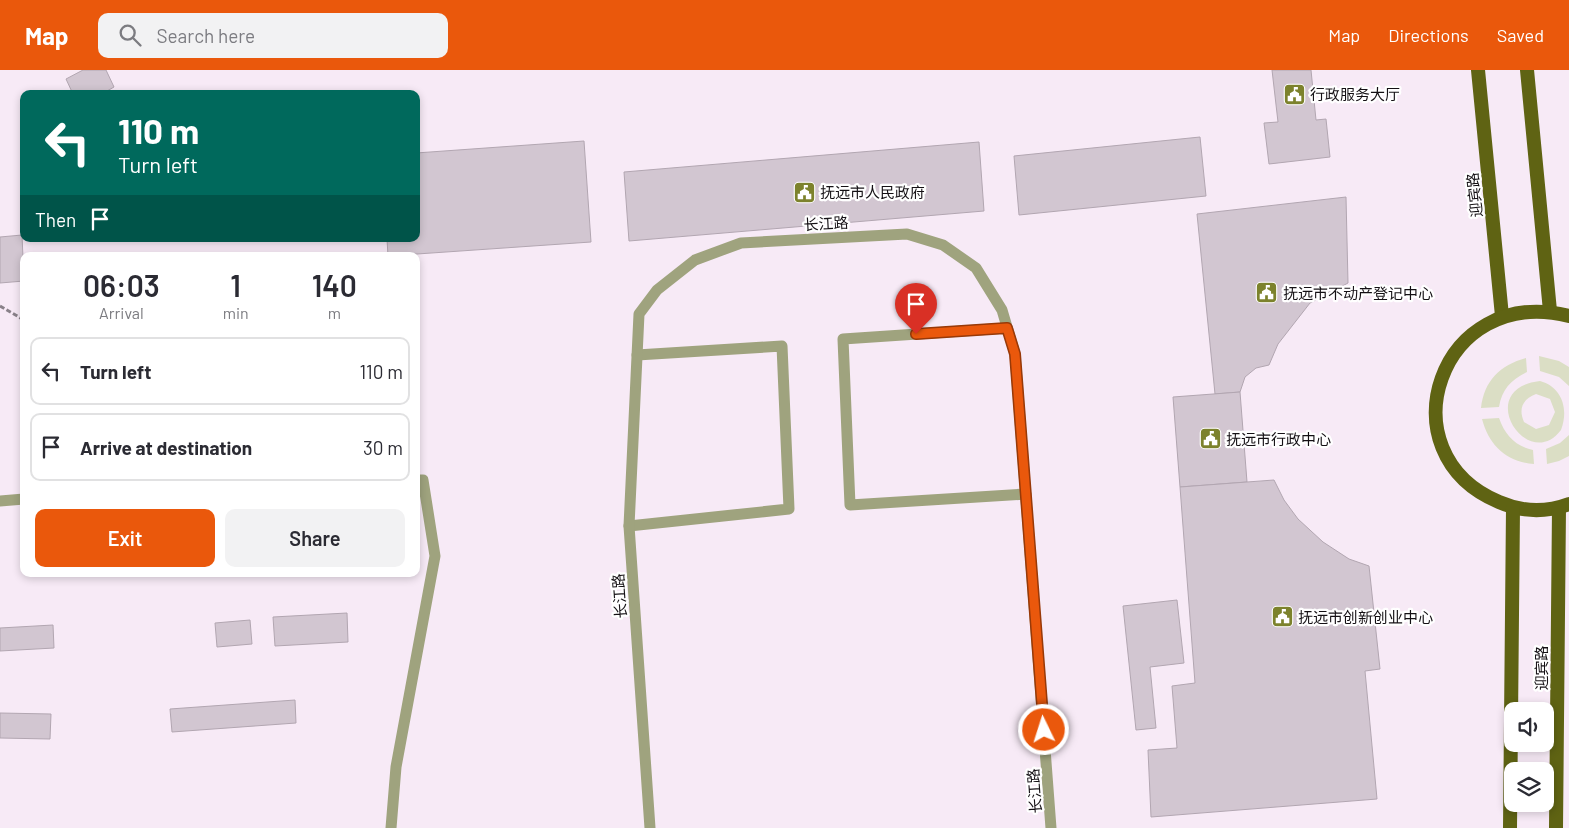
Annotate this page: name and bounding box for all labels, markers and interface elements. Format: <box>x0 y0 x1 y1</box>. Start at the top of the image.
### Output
search box <box>98 13 448 58</box>
text: Map <box>25 21 68 50</box>
icon: search <box>116 21 144 49</box>
text: Search here <box>156 24 255 47</box>
text: Map <box>1328 24 1360 46</box>
text: Directions <box>1388 24 1469 46</box>
text: Saved <box>1497 24 1544 46</box>
public building icon: 行政服务大厅 <box>1282 82 1306 106</box>
place label: 行政服务大厅 <box>1310 85 1400 103</box>
text: 110 m <box>118 109 199 151</box>
icon: left <box>35 110 100 175</box>
text: Turn left <box>118 151 198 177</box>
street label: 迎宾路 <box>1463 172 1485 218</box>
public building icon: 抚远市人民政府 <box>792 180 816 204</box>
place label: 抚远市人民政府 <box>820 183 925 201</box>
icon: arrive <box>86 205 114 233</box>
text: Then <box>35 208 76 231</box>
street label: 长江路 <box>803 213 849 233</box>
text: 06:03 <box>83 267 160 303</box>
text: 1 <box>230 267 241 303</box>
text: 140 <box>312 267 357 303</box>
public building icon: 抚远市不动产登记中心 <box>1255 281 1279 305</box>
pin <box>895 283 937 334</box>
place label: 抚远市不动产登记中心 <box>1283 284 1433 302</box>
icon: arrive <box>902 290 930 318</box>
text: Arrival <box>99 303 144 322</box>
text: min <box>223 303 249 322</box>
text: m <box>328 303 341 322</box>
icon: left <box>37 357 65 385</box>
text: Turn left <box>80 360 151 383</box>
text: 110 m <box>359 360 403 383</box>
public building icon: 抚远市行政中心 <box>1198 427 1222 451</box>
place label: 抚远市行政中心 <box>1226 430 1331 448</box>
icon: arrive <box>37 433 65 461</box>
text: Arrive at destination <box>80 436 252 459</box>
text: 30 m <box>363 436 403 459</box>
button: Exit <box>35 509 215 567</box>
button: Share <box>225 509 405 567</box>
street label: 长江路 <box>608 573 630 619</box>
public building icon: 抚远市创新创业中心 <box>1270 605 1294 629</box>
place label: 抚远市创新创业中心 <box>1298 608 1433 626</box>
street label: 迎宾路 <box>1532 645 1550 691</box>
map controls <box>1504 702 1554 812</box>
button: sound <box>1504 702 1554 752</box>
position arrow <box>1017 703 1069 755</box>
button: layers <box>1504 762 1554 812</box>
street label: 长江路 <box>1023 768 1045 814</box>

